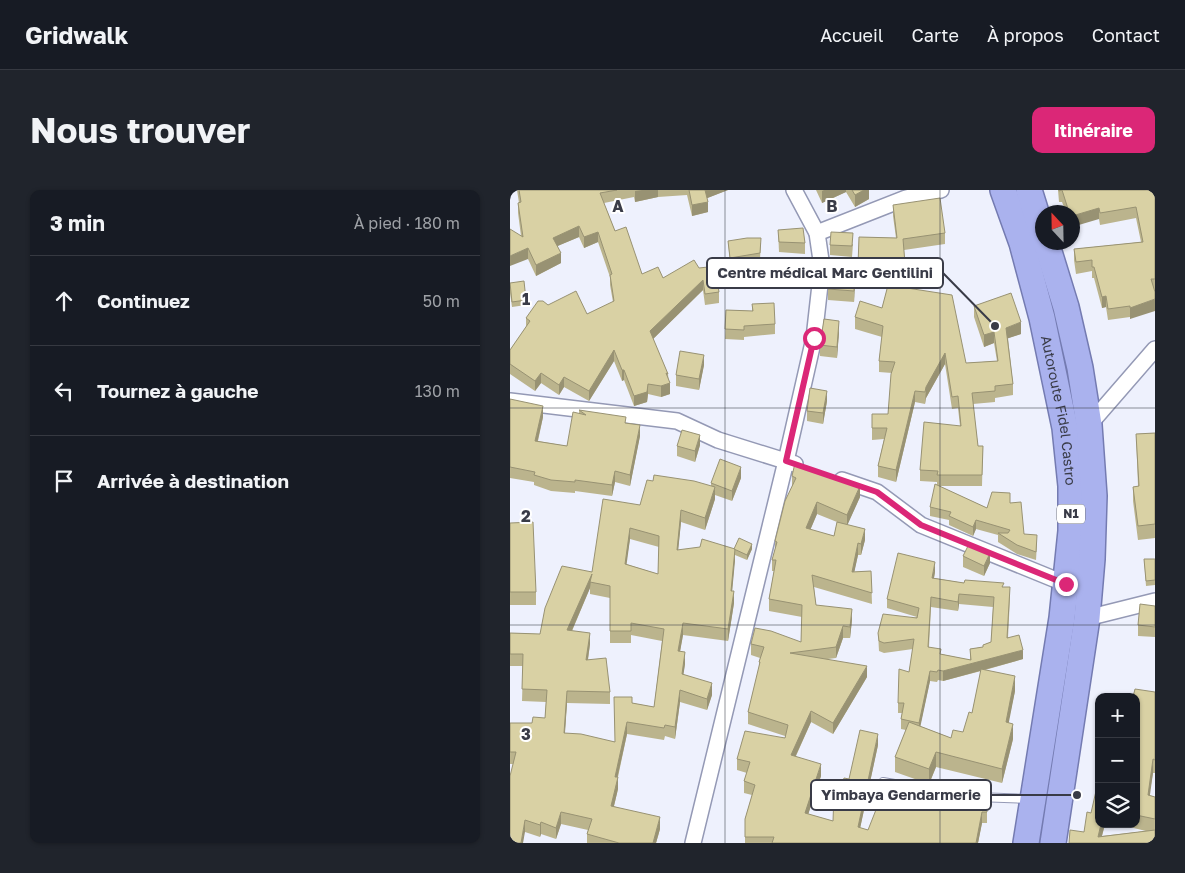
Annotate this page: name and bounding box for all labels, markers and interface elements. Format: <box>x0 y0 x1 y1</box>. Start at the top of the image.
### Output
text: Gridwalk <box>25 20 129 49</box>
text: Accueil <box>820 24 884 46</box>
text: Carte <box>912 24 959 46</box>
text: À propos <box>987 24 1064 46</box>
text: Contact <box>1092 24 1160 46</box>
button: Itinéraire <box>1032 107 1155 153</box>
text: Nous trouver <box>30 109 250 151</box>
text: A <box>612 196 624 216</box>
text: B <box>826 196 838 216</box>
north arrow <box>1035 205 1080 250</box>
text: 3 min <box>50 210 105 236</box>
text: À pied · 180 m <box>354 213 460 233</box>
callout: Centre médical Marc Gentilini <box>707 258 943 288</box>
text: Centre médical Marc Gentilini <box>717 263 933 281</box>
icon: ahead <box>50 287 78 315</box>
text: Continuez <box>97 289 190 312</box>
text: 1 <box>522 289 530 309</box>
text: 50 m <box>423 291 460 311</box>
route start <box>803 327 826 350</box>
street label: Autoroute Fidel Castro <box>1038 334 1080 486</box>
icon: left <box>50 377 78 405</box>
text: Tournez à gauche <box>97 379 258 402</box>
text: 130 m <box>415 381 460 401</box>
icon: arrive <box>50 467 78 495</box>
text: Arrivée à destination <box>97 469 289 492</box>
road number: N1 <box>1057 504 1085 524</box>
text: 2 <box>521 506 531 526</box>
route end <box>1055 573 1078 596</box>
map controls <box>1095 693 1140 828</box>
button: + <box>1095 693 1140 738</box>
text: 3 <box>521 724 531 744</box>
button: − <box>1095 738 1140 783</box>
callout: Yimbaya Gendarmerie <box>811 780 991 810</box>
button: layers <box>1095 783 1140 828</box>
text: Yimbaya Gendarmerie <box>821 785 981 803</box>

